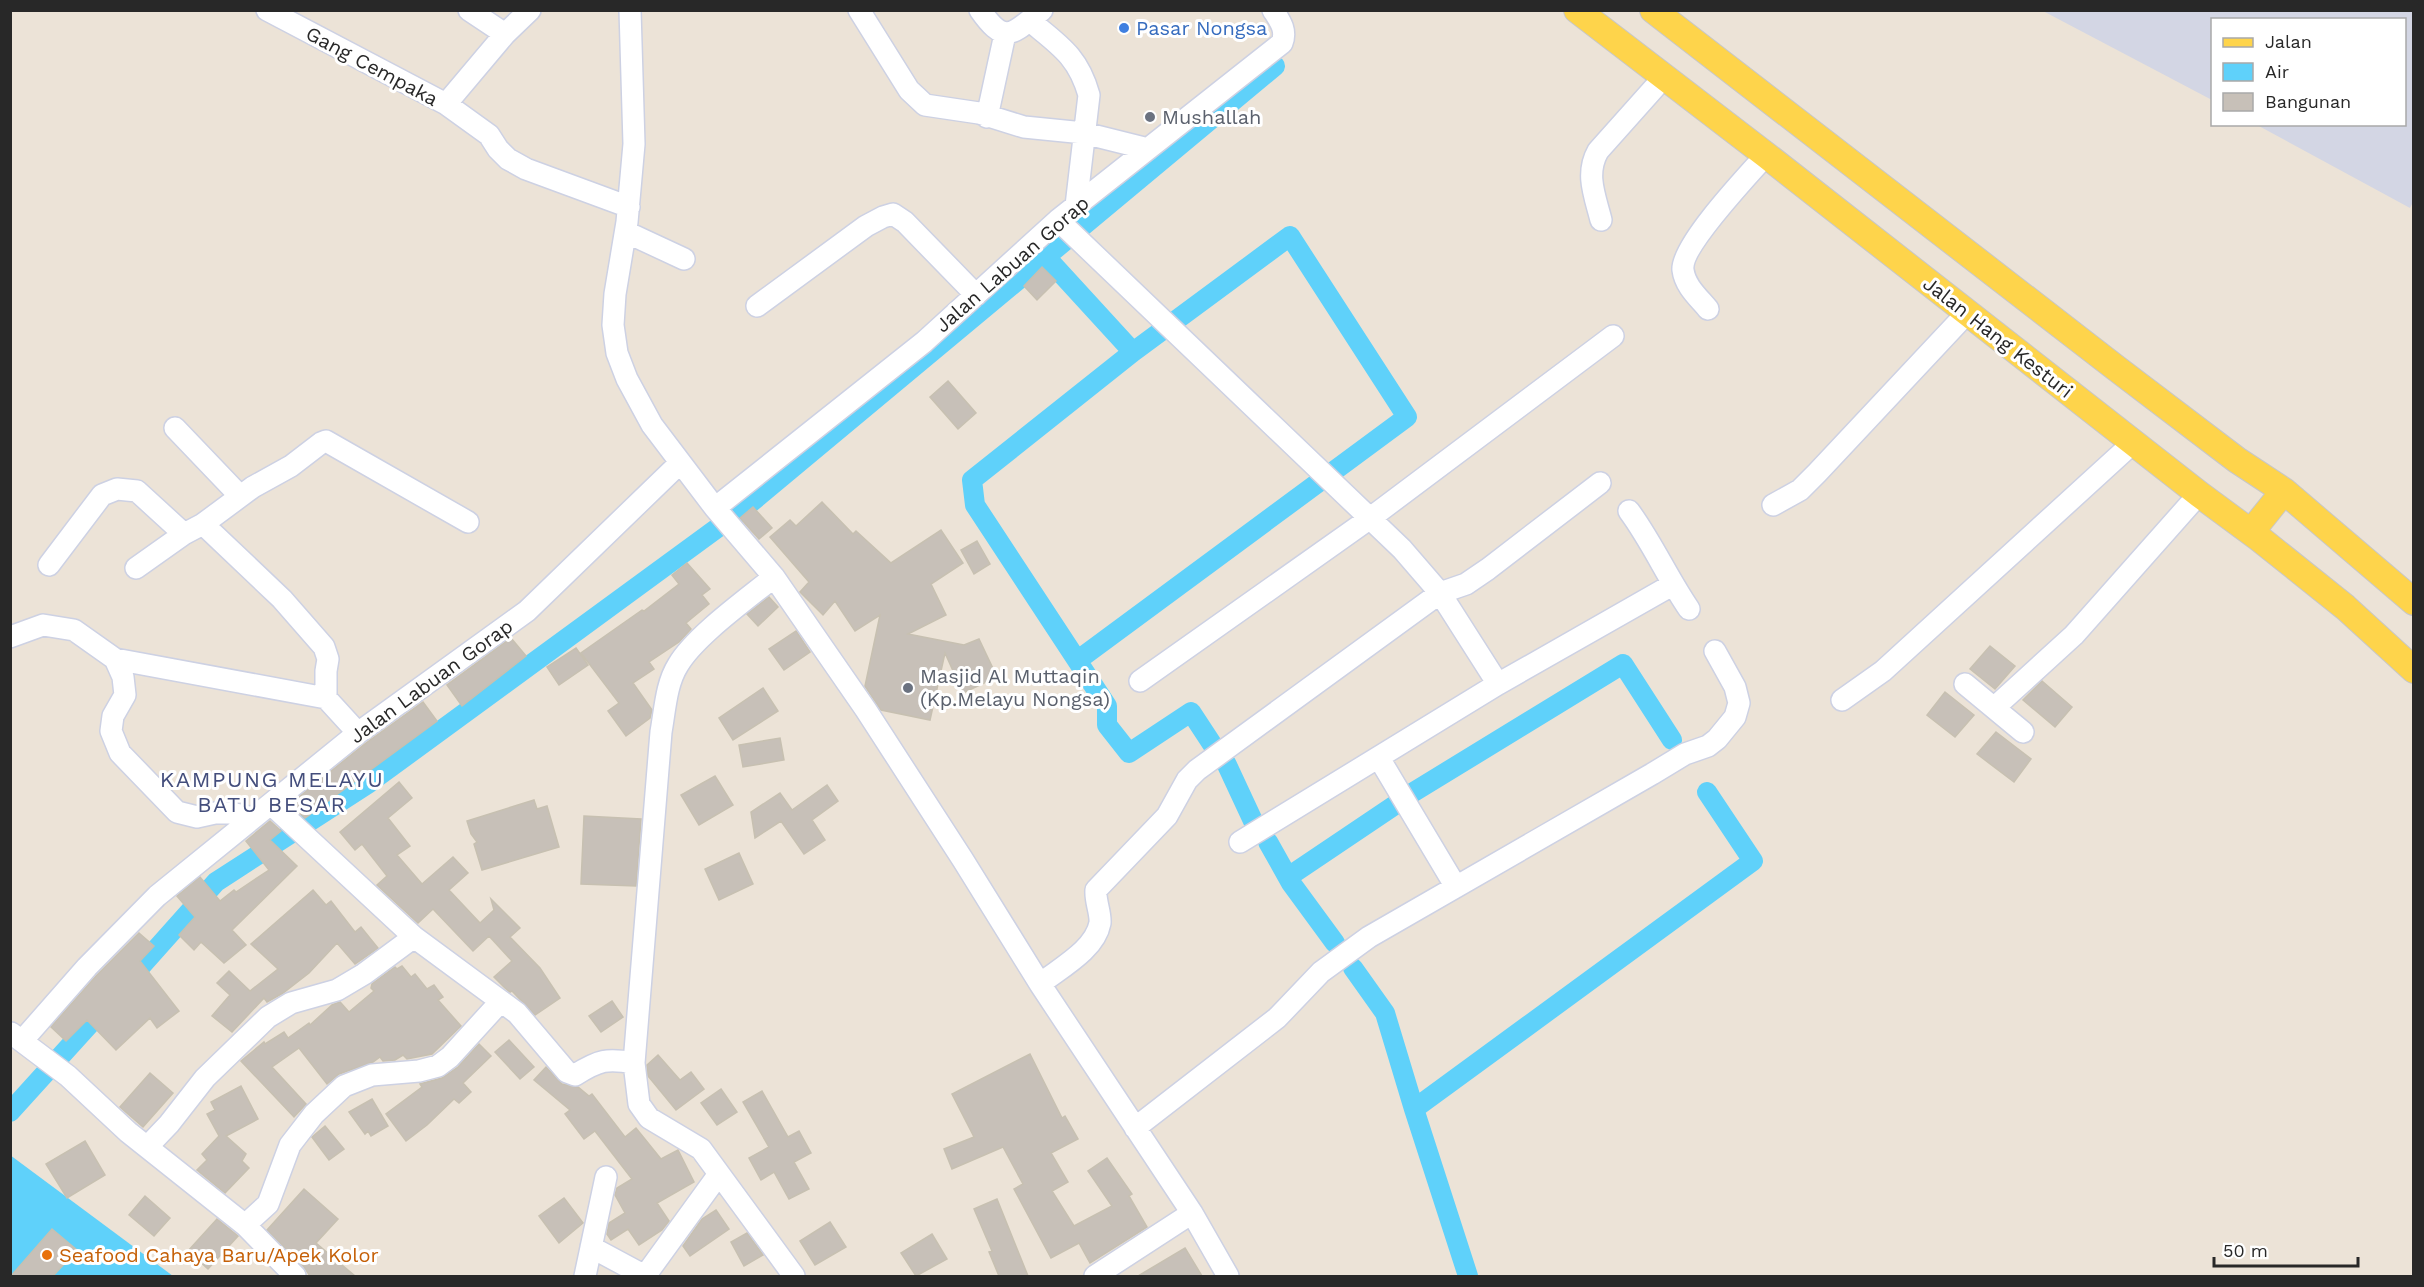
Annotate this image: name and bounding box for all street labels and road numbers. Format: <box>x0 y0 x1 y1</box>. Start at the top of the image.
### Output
street label: Gang Cempaka <box>302 21 442 111</box>
street label: Jalan Labuan Gorap <box>930 191 1094 337</box>
street label: Jalan Hang Kesturi <box>1918 271 2078 403</box>
street label: Jalan Labuan Gorap <box>345 614 517 748</box>

